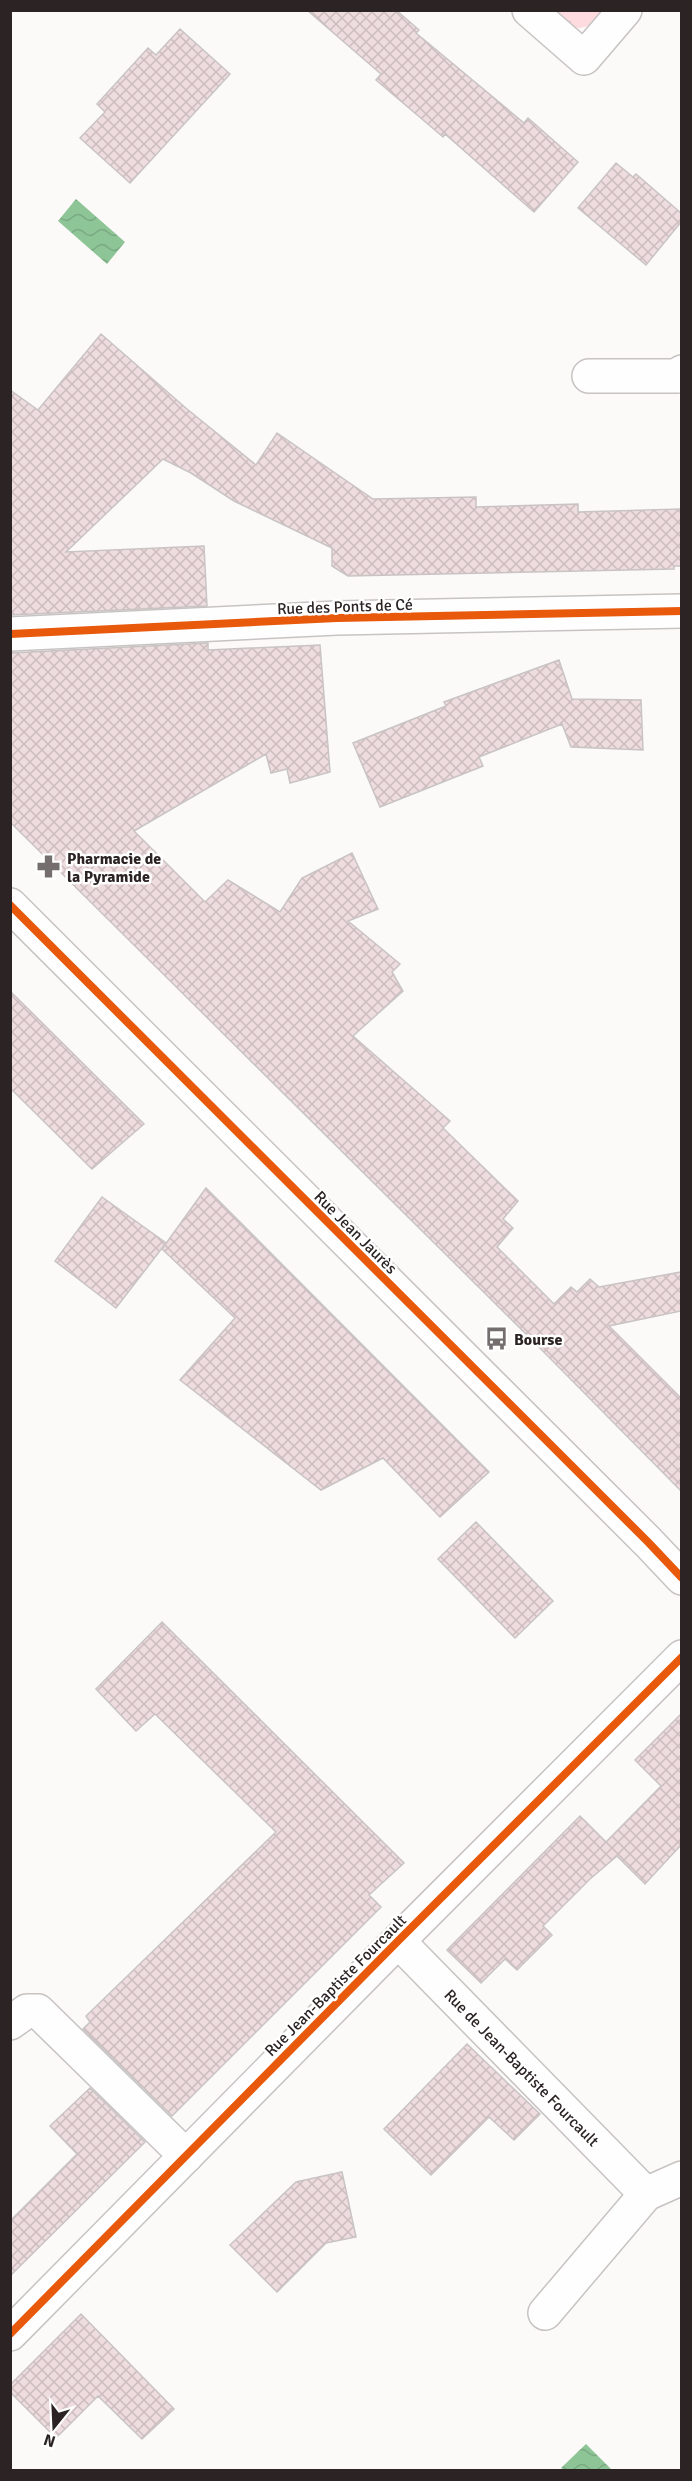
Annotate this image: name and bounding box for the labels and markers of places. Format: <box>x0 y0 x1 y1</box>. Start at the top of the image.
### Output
place label: Pharmacie de la Pyramide <box>67 849 161 887</box>
pharmacy icon: Pharmacie de la Pyramide <box>36 854 62 880</box>
bus stop icon: Bourse <box>483 1326 509 1352</box>
place label: Bourse <box>514 1330 562 1350</box>

